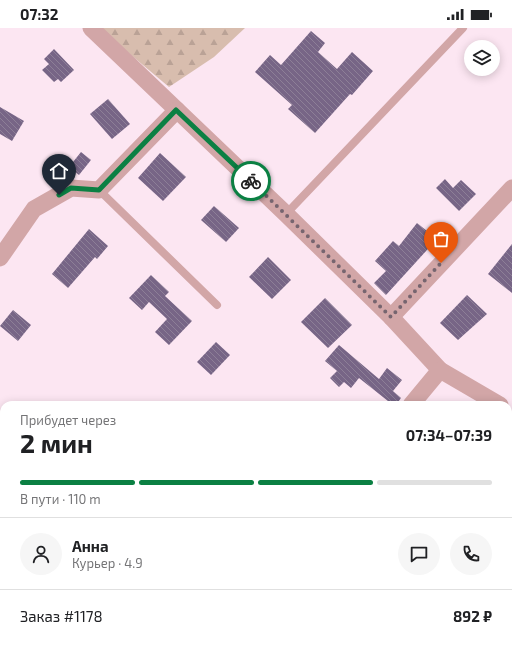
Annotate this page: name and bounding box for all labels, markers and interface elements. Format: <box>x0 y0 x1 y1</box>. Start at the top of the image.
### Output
text: 07:32 <box>20 5 58 23</box>
map controls <box>464 40 500 76</box>
button: layers <box>464 40 500 76</box>
pin <box>42 154 76 195</box>
icon: home <box>48 160 70 182</box>
courier <box>231 161 271 201</box>
icon: bike <box>240 170 262 192</box>
pin <box>424 222 458 263</box>
icon: bag <box>430 228 452 250</box>
text: Прибудет через <box>20 412 116 428</box>
text: 07:34–07:39 <box>406 426 492 444</box>
text: 2 мин <box>20 427 93 458</box>
text: В пути · 110 m <box>20 491 101 507</box>
button: person <box>20 533 62 575</box>
button: chat <box>398 533 440 575</box>
button: phone <box>450 533 492 575</box>
text: Анна <box>72 537 109 555</box>
text: Курьер · 4.9 <box>72 555 143 571</box>
text: Заказ #1178 <box>20 607 103 625</box>
text: 892 ₽ <box>453 607 492 625</box>

